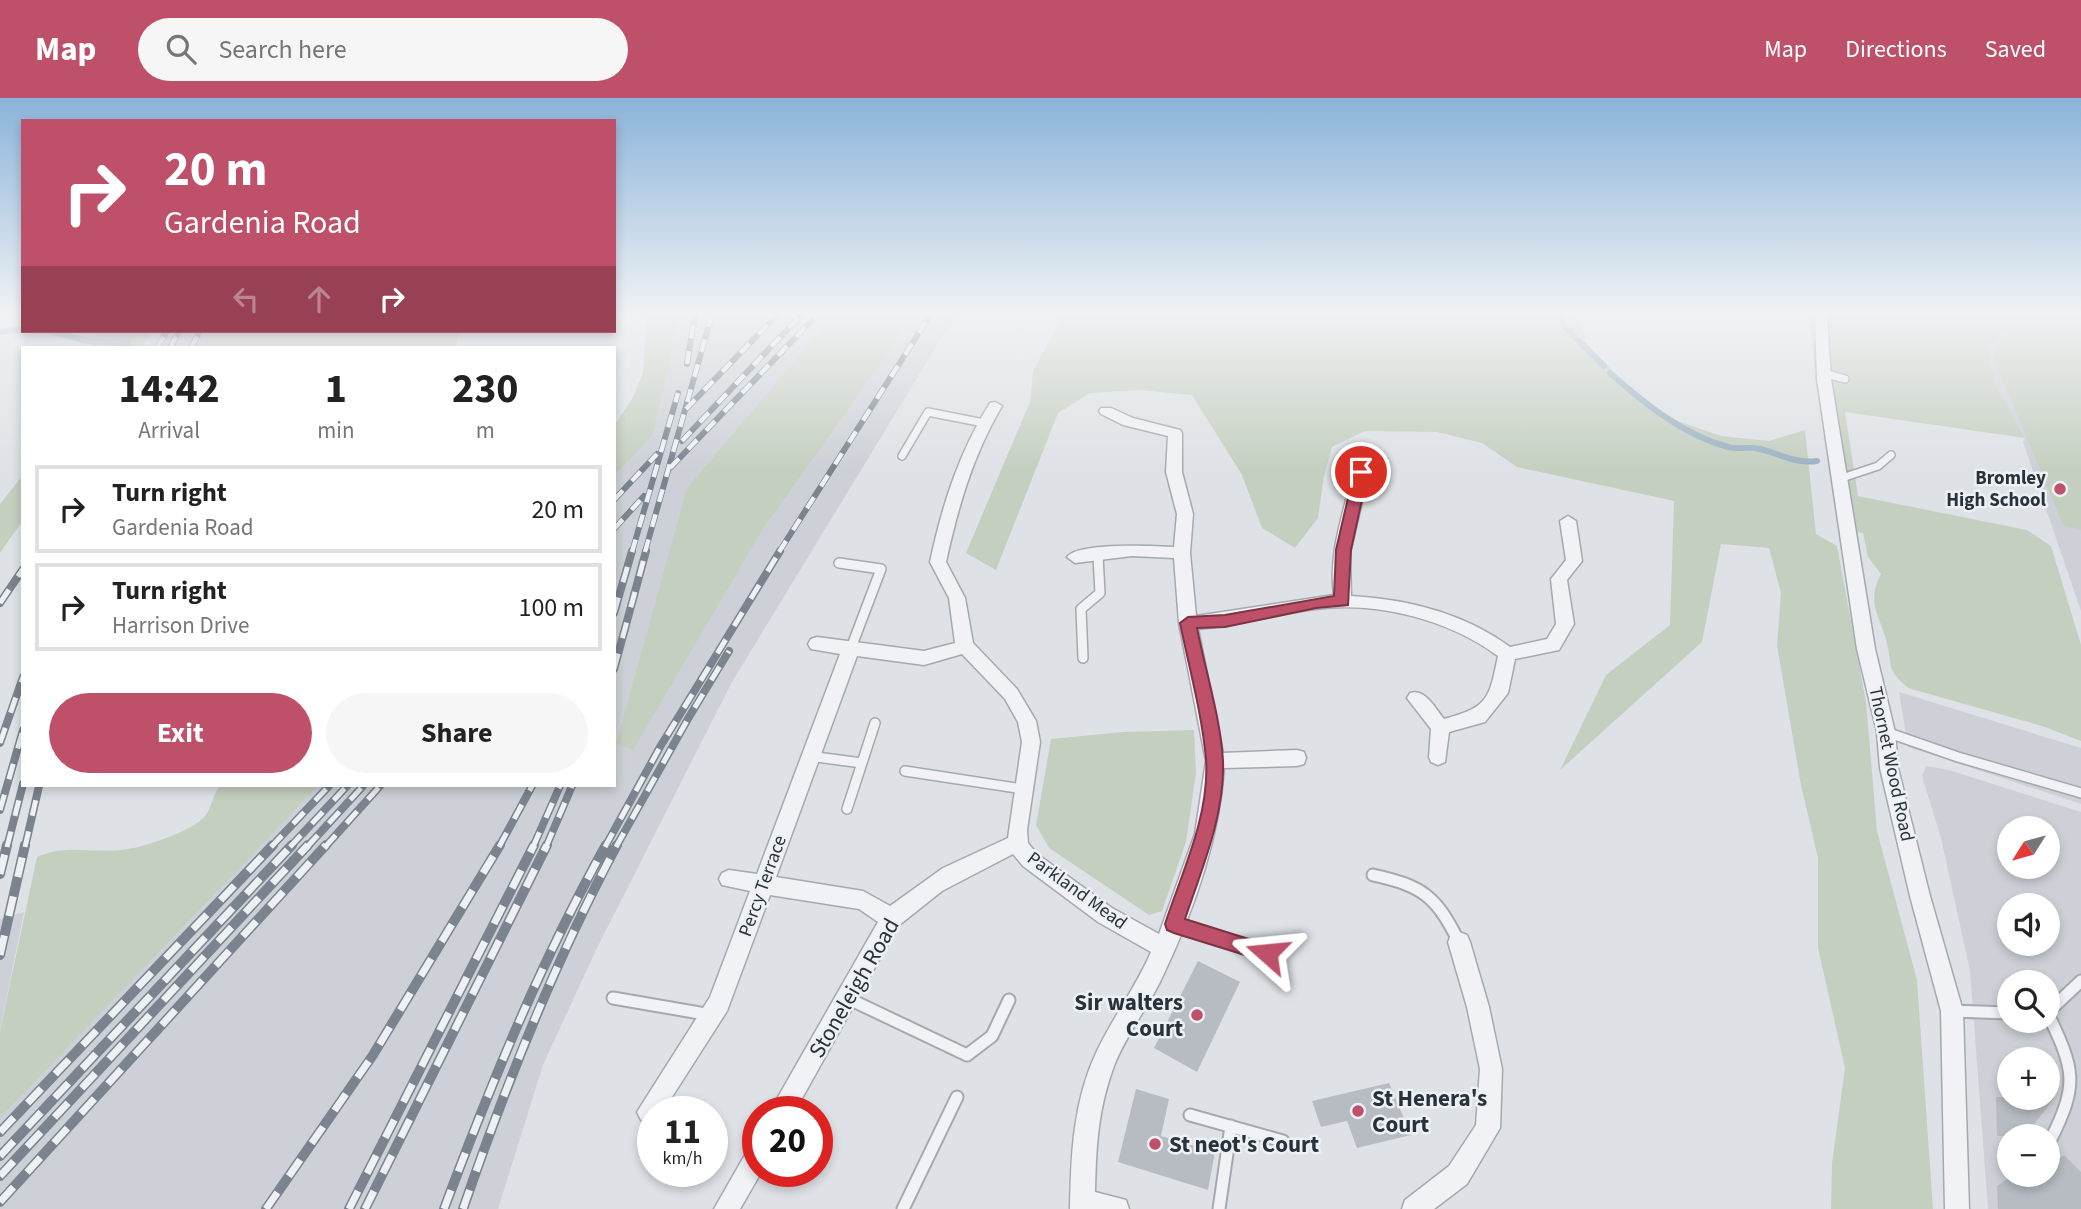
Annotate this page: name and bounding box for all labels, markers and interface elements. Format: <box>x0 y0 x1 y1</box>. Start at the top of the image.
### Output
search box <box>138 18 628 81</box>
text: Map <box>35 26 96 73</box>
icon: search <box>162 30 200 68</box>
text: Search here <box>218 31 347 68</box>
text: Map <box>1764 32 1807 67</box>
text: Directions <box>1845 32 1947 67</box>
text: Saved <box>1985 32 2046 67</box>
text: 20 m <box>164 135 268 205</box>
icon: right <box>49 147 140 238</box>
text: Gardenia Road <box>164 200 361 246</box>
icon: left <box>227 280 265 318</box>
icon: ahead <box>300 280 338 318</box>
icon: right <box>373 280 411 318</box>
text: 14:42 <box>118 359 220 419</box>
text: 1 <box>325 359 347 419</box>
text: 230 <box>452 359 519 419</box>
text: Arrival <box>138 414 200 447</box>
text: min <box>317 414 355 447</box>
text: m <box>476 414 495 447</box>
pin <box>1331 442 1391 502</box>
icon: arrive <box>1342 453 1380 491</box>
place label: Bromley High School <box>1946 465 2047 514</box>
text: Turn right <box>112 474 227 511</box>
marker: Bromley High School <box>2052 481 2068 497</box>
icon: right <box>53 490 91 528</box>
text: 20 m <box>531 491 584 528</box>
text: Gardenia Road <box>112 511 254 544</box>
text: Turn right <box>112 572 227 609</box>
icon: right <box>53 588 91 626</box>
text: 100 m <box>518 589 584 626</box>
text: Harrison Drive <box>112 609 249 642</box>
street label: Thornet Wood Road <box>1861 684 1921 844</box>
button: Exit <box>49 693 312 773</box>
button: Share <box>326 693 588 773</box>
north arrow <box>1997 816 2060 878</box>
map controls <box>1997 816 2060 1187</box>
street label: Percy Terrace <box>732 832 794 940</box>
street label: Parkland Mead <box>1021 845 1133 937</box>
button: sound <box>1997 893 2060 956</box>
street label: Stoneleigh Road <box>801 912 907 1064</box>
position arrow <box>1230 916 1304 990</box>
button: search <box>1997 970 2060 1033</box>
place label: Sir walters Court <box>1074 986 1183 1045</box>
marker: Sir walters Court <box>1189 1007 1205 1023</box>
button: + <box>1997 1047 2060 1110</box>
place label: St Henera's Court <box>1372 1082 1487 1141</box>
speed limit sign: 20 <box>742 1096 833 1187</box>
marker: St Henera's Court <box>1350 1103 1366 1119</box>
text: 11 <box>664 1107 701 1157</box>
button: − <box>1997 1124 2060 1187</box>
place label: St neot's Court <box>1169 1128 1319 1161</box>
marker: St neot's Court <box>1147 1136 1163 1152</box>
text: km/h <box>663 1146 702 1171</box>

